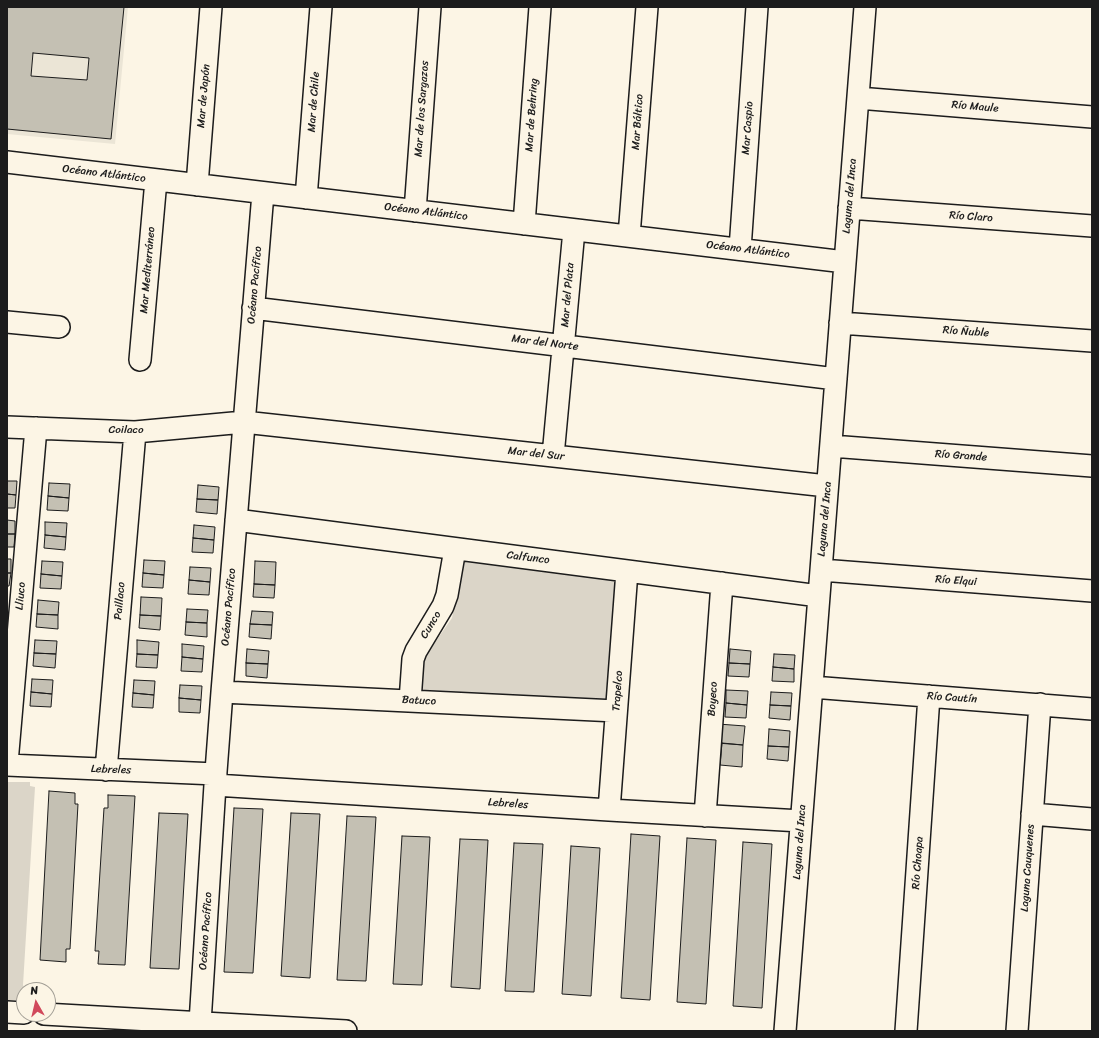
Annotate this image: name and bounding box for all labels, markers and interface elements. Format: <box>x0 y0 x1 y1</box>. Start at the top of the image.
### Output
street label: Mar de los Sargazos <box>412 60 432 158</box>
street label: Mar de Japón <box>195 63 213 129</box>
street label: Mar de Chile <box>305 71 323 133</box>
street label: Mar de Behring <box>523 78 541 152</box>
street label: Mar Báltico <box>629 93 647 151</box>
street label: Río Maule <box>951 98 999 116</box>
street label: Mar Caspio <box>740 101 756 155</box>
street label: Laguna del Inca <box>840 158 860 234</box>
street label: Océano Atlántico <box>62 162 146 186</box>
street label: Océano Atlántico <box>384 200 468 224</box>
street label: Río Claro <box>949 209 993 225</box>
street label: Mar Mediterráneo <box>138 226 158 314</box>
street label: Océano Atlántico <box>706 238 790 262</box>
street label: Océano Pacífico <box>245 246 265 324</box>
street label: Mar del Plata <box>559 262 577 328</box>
street label: Río Ñuble <box>942 324 990 340</box>
street label: Mar del Norte <box>511 332 579 354</box>
street label: Coilaco <box>108 423 144 437</box>
street label: Mar del Sur <box>507 444 565 464</box>
street label: Río Grande <box>934 448 988 464</box>
street label: Laguna del Inca <box>815 481 835 557</box>
street label: Calfunco <box>506 549 550 567</box>
street label: Océano Pacífico <box>219 568 239 646</box>
street label: Río Elqui <box>935 573 977 589</box>
street label: Lliuco <box>13 581 29 611</box>
street label: Paillaco <box>112 581 128 621</box>
street label: Cunco <box>418 609 444 641</box>
street label: Trapelco <box>610 670 626 712</box>
street label: Boyeco <box>705 681 721 717</box>
street label: Río Cautín <box>926 690 978 706</box>
street label: Batuco <box>402 694 436 708</box>
street label: Lebreles <box>91 763 131 777</box>
street label: Lebreles <box>487 796 529 812</box>
street label: Laguna del Inca <box>791 804 809 880</box>
street label: Laguna Cauquenes <box>1018 824 1038 912</box>
street label: Río Choapa <box>910 836 926 890</box>
street label: Océano Pacífico <box>197 892 215 970</box>
text: N <box>29 981 39 1001</box>
north arrow <box>16 982 56 1022</box>

